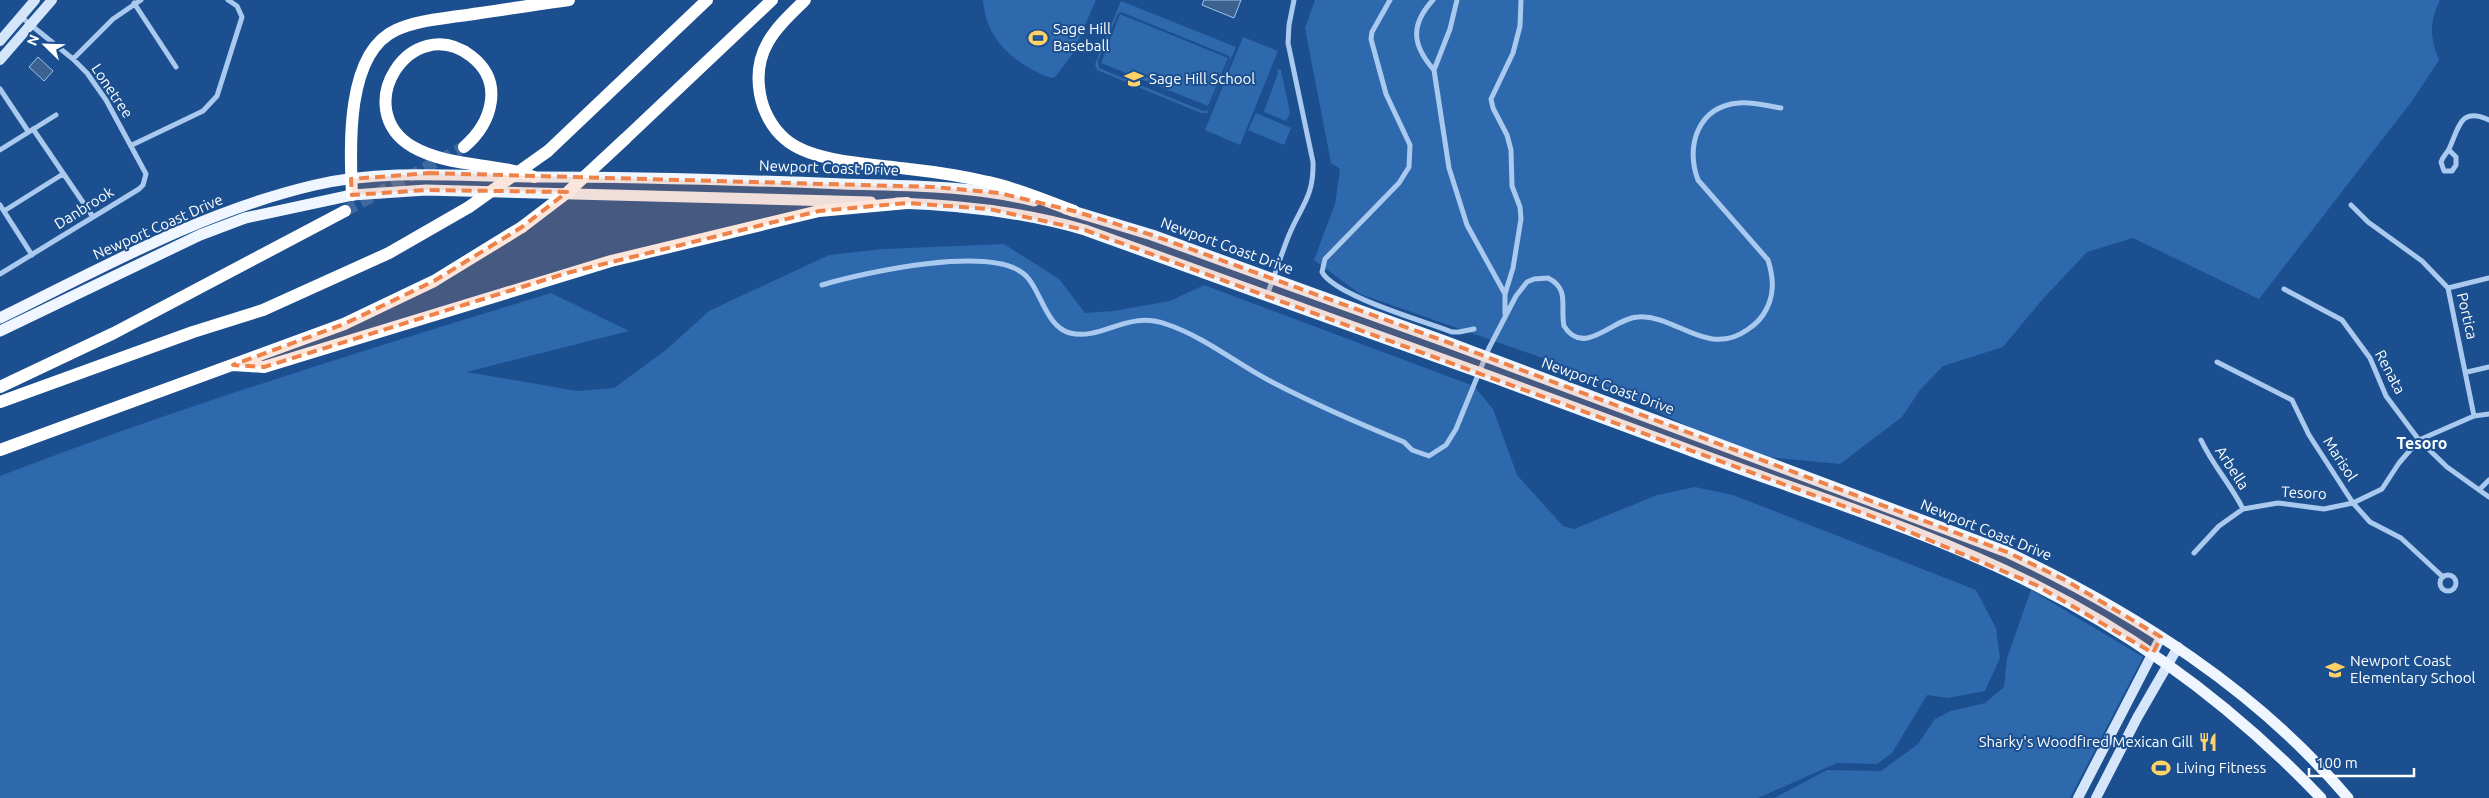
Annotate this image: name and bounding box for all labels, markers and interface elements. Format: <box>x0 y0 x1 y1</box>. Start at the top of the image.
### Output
north arrow <box>20 20 70 70</box>
place label: Sage Hill Baseball <box>1053 20 1111 54</box>
sports icon: Sage Hill Baseball <box>1027 27 1049 49</box>
text: N <box>24 32 42 48</box>
street label: Lonetree <box>88 61 137 121</box>
school or university icon: Sage Hill School <box>1123 68 1145 90</box>
place label: Sage Hill School <box>1149 70 1255 87</box>
street label: Newport Coast Drive <box>759 157 899 178</box>
street label: Danbrook <box>51 183 117 232</box>
street label: Newport Coast Drive <box>90 190 225 263</box>
street label: Newport Coast Drive <box>1158 214 1296 277</box>
street label: Portica <box>2454 291 2481 341</box>
street label: Renata <box>2372 347 2409 397</box>
street label: Newport Coast Drive <box>1539 354 1677 417</box>
street label: Marisol <box>2320 433 2361 484</box>
district label: Tesoro <box>2397 434 2448 452</box>
street label: Arbella <box>2212 443 2253 493</box>
street label: Tesoro <box>2281 483 2327 502</box>
street label: Newport Coast Drive <box>1918 495 2054 564</box>
place label: Newport Coast Elementary School <box>2350 652 2476 686</box>
school or university icon: Newport Coast Elementary School <box>2324 659 2346 681</box>
restaurant icon: Sharky's Woodfired Mexican Gill <box>2197 731 2219 753</box>
place label: Sharky's Woodfired Mexican Gill <box>1979 733 2193 750</box>
scale bar <box>2309 746 2414 778</box>
text: 100 m <box>2316 754 2358 771</box>
sports icon: Living Fitness <box>2150 757 2172 779</box>
place label: Living Fitness <box>2176 759 2266 776</box>

